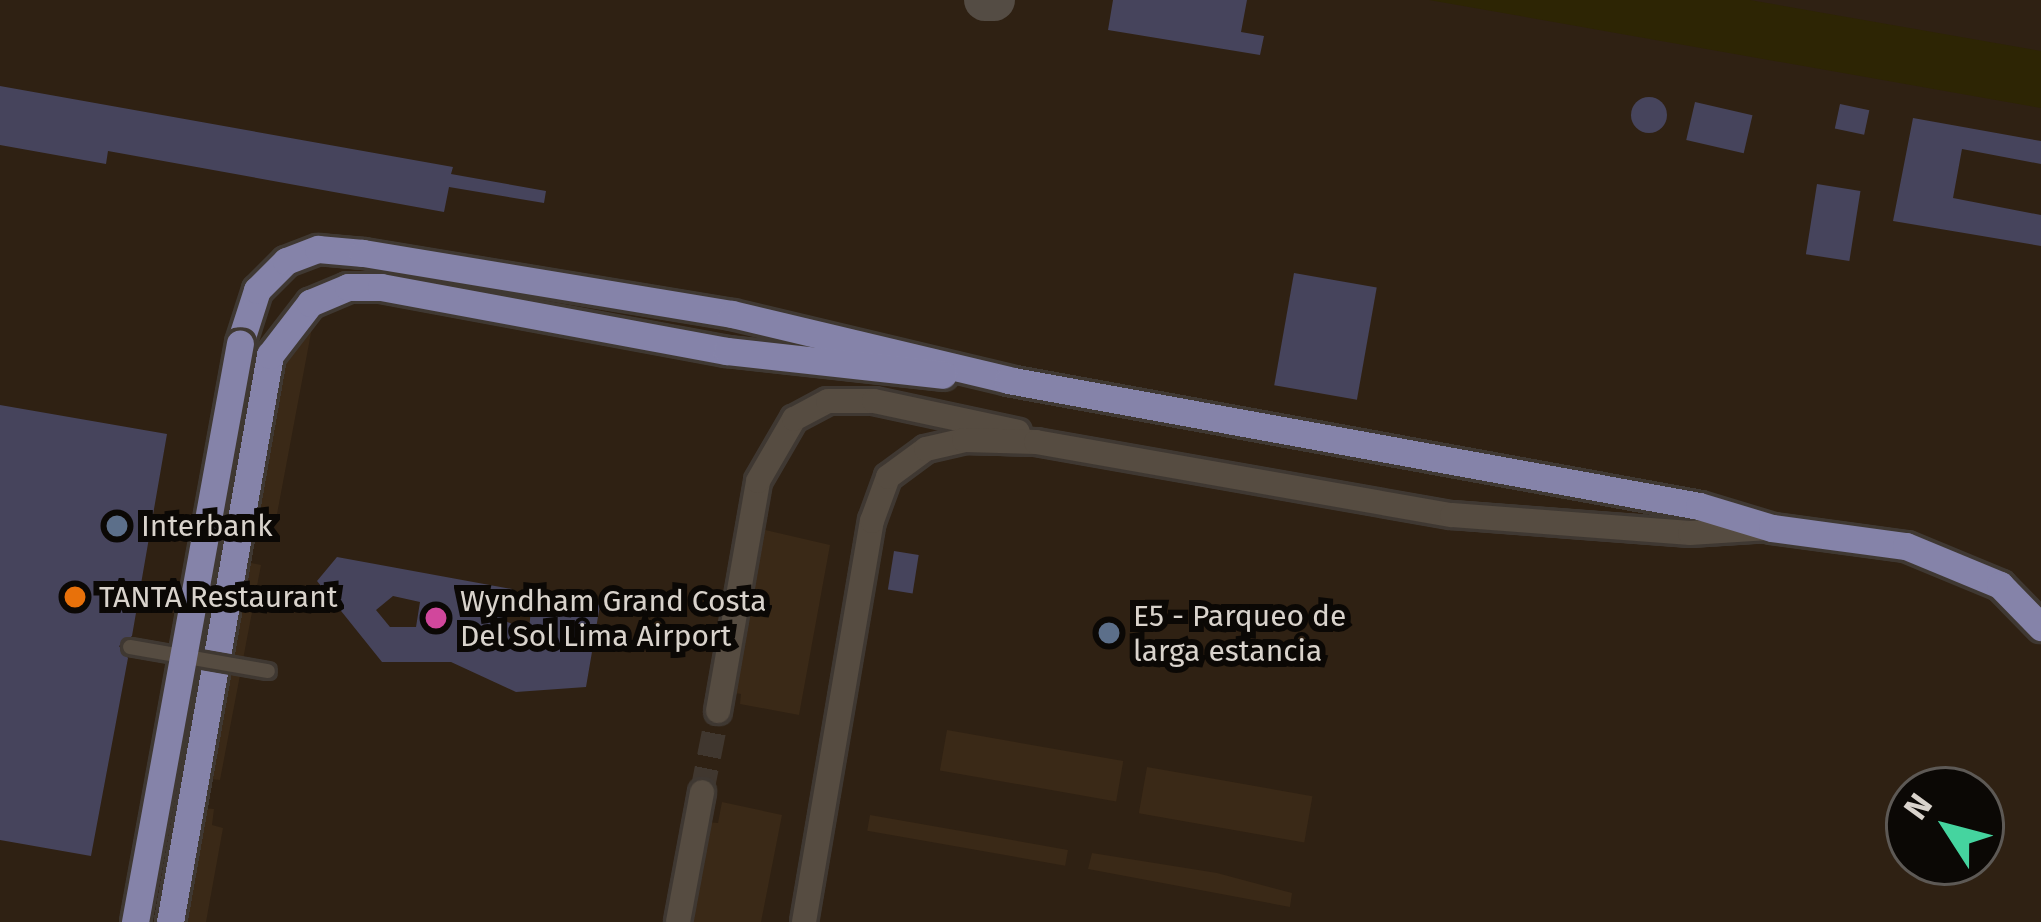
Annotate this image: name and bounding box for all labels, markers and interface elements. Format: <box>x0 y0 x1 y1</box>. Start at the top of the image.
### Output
place label: Interbank <box>141 508 273 544</box>
marker: Interbank <box>104 513 130 539</box>
place label: TANTA Restaurant <box>99 579 338 615</box>
place label: Wyndham Grand Costa Del Sol Lima Airport <box>460 583 767 654</box>
marker: TANTA Restaurant <box>62 584 88 610</box>
place label: E5 - Parqueo de larga estancia <box>1133 598 1346 668</box>
marker: Wyndham Grand Costa Del Sol Lima Airport <box>423 605 449 631</box>
marker: E5 - Parqueo de larga estancia <box>1096 620 1122 646</box>
north arrow <box>1885 766 2005 886</box>
text: N <box>1896 786 1941 827</box>

